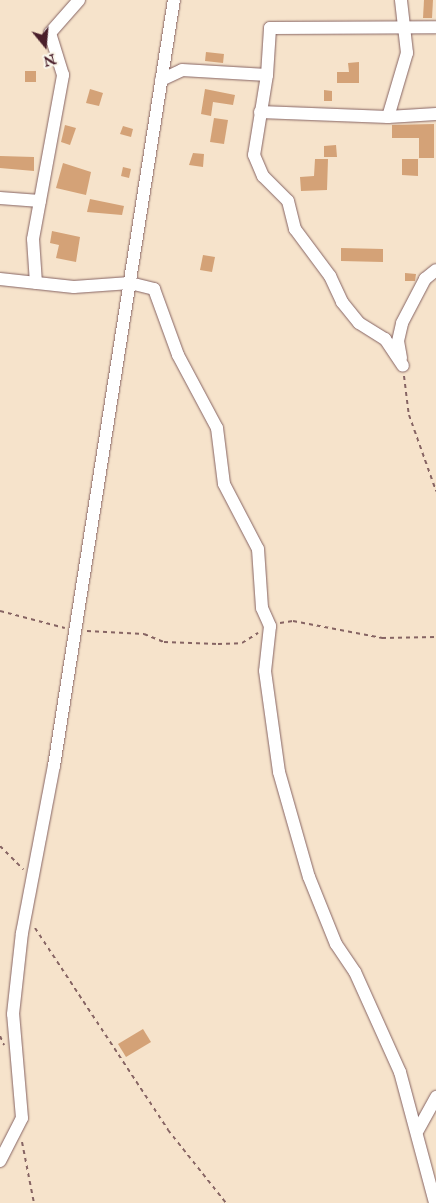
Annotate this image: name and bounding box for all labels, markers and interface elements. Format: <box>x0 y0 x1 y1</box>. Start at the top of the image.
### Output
north arrow <box>20 20 70 70</box>
text: N <box>41 49 58 70</box>

